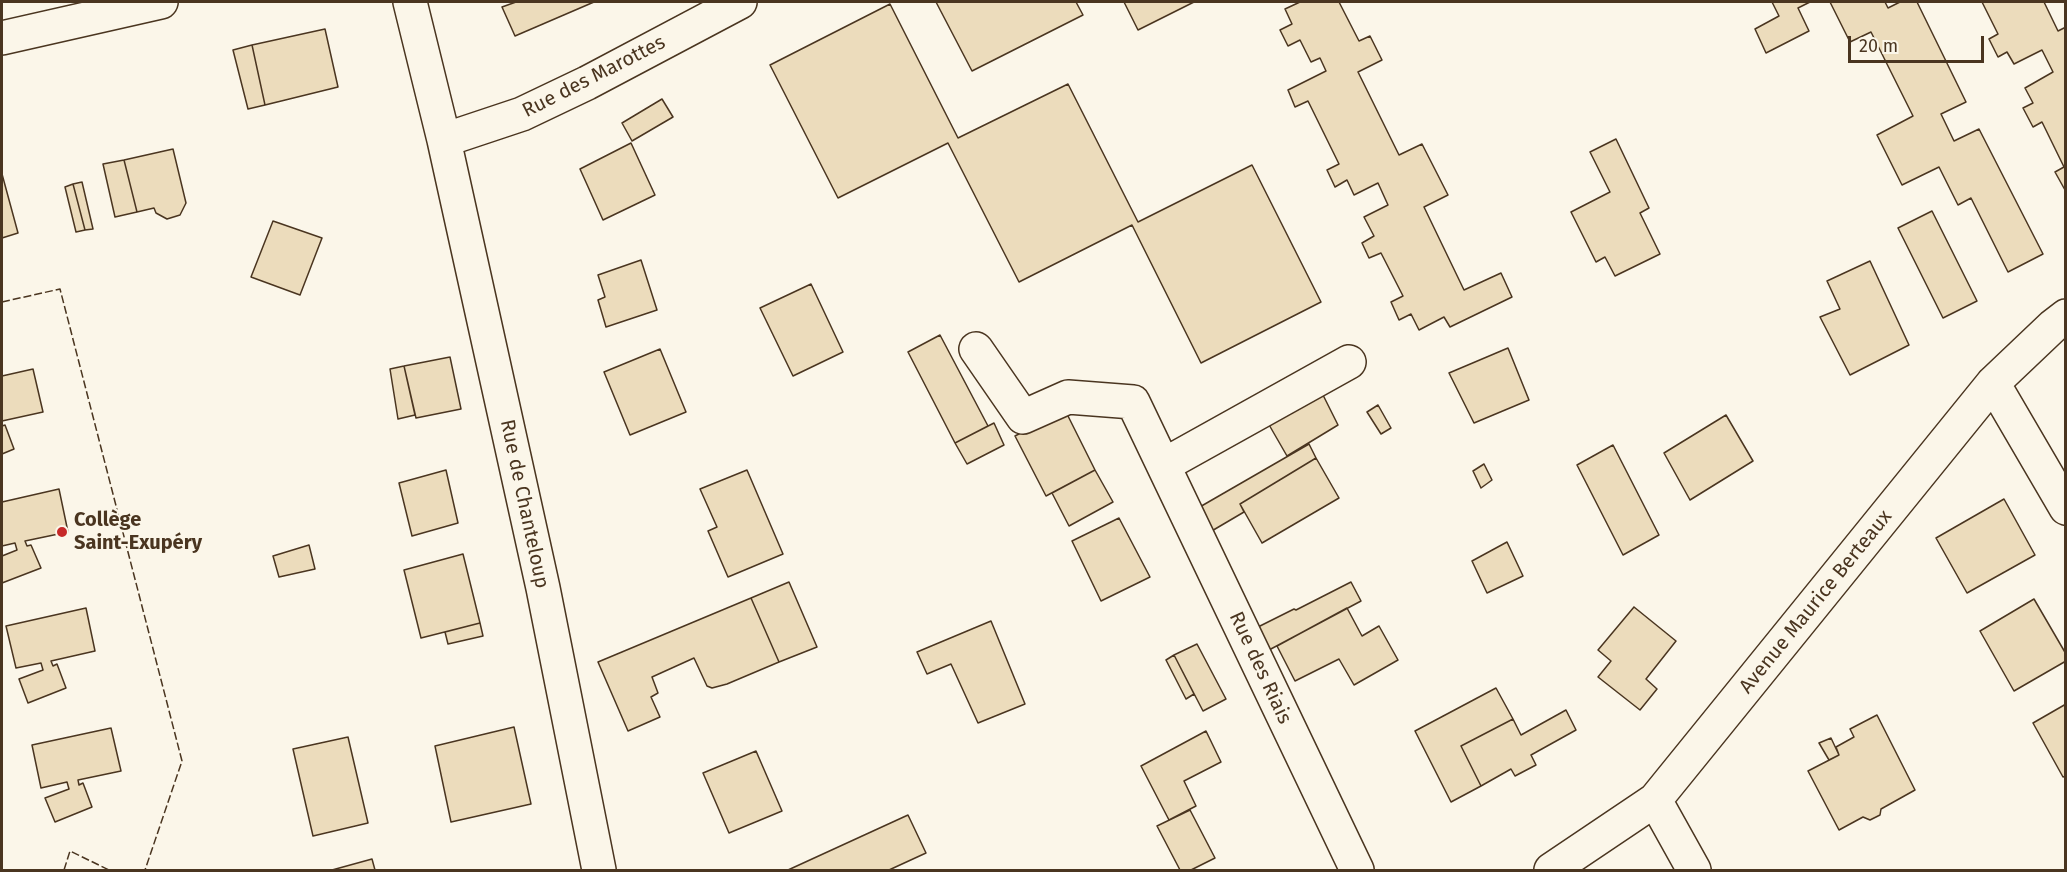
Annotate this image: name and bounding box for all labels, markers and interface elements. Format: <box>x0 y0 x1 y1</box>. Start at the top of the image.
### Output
scale bar <box>1851 24 1988 62</box>
street label: Rue des Marottes <box>519 31 669 123</box>
text: 20 m <box>1859 35 1898 57</box>
street label: Rue de Chanteloup <box>494 417 554 591</box>
street label: Avenue Maurice Berteaux <box>1735 505 1897 699</box>
place label: Collège Saint-Exupéry <box>74 508 202 555</box>
marker: Collège Saint-Exupéry <box>55 525 69 539</box>
street label: Rue des Riais <box>1224 608 1296 728</box>

